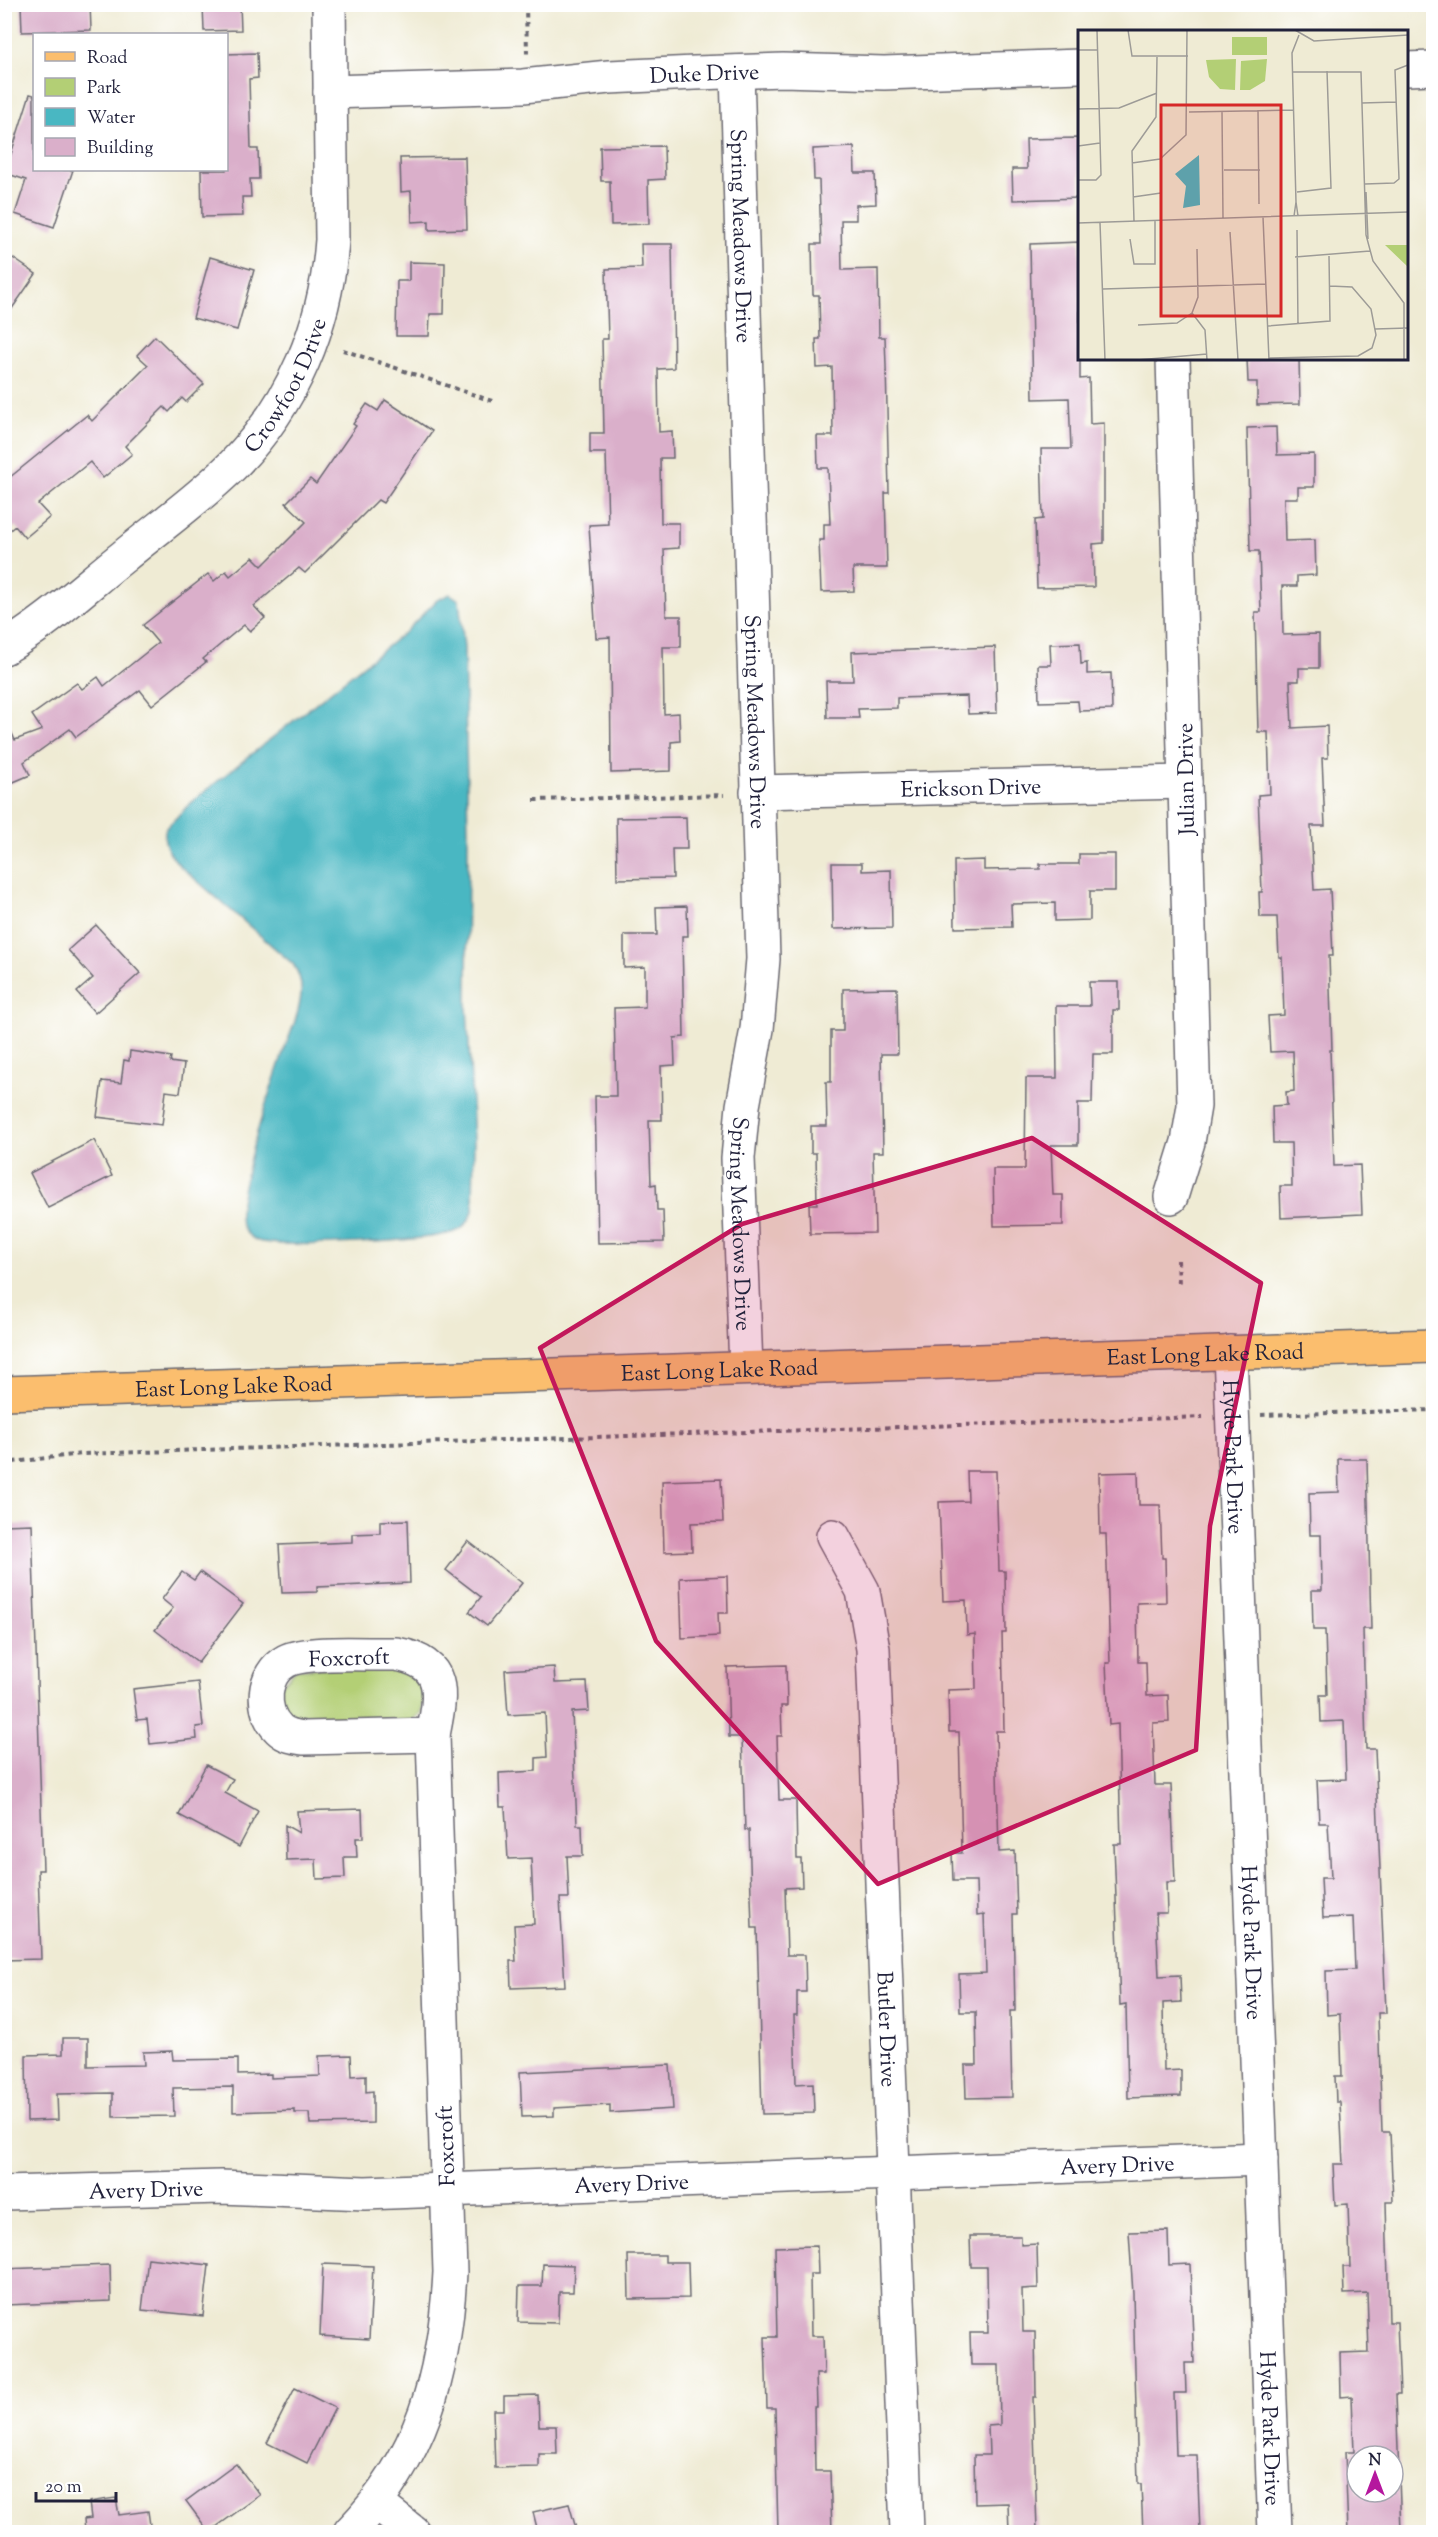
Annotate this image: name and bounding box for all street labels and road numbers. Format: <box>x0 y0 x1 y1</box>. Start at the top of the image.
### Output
street label: Duke Drive <box>649 58 760 94</box>
street label: Spring Meadows Drive <box>720 128 758 344</box>
street label: Crowfoot Drive <box>238 315 337 461</box>
street label: Spring Meadows Drive <box>734 614 772 829</box>
street label: Julian Drive <box>1171 723 1205 836</box>
street label: Erickson Drive <box>900 772 1042 808</box>
street label: Spring Meadows Drive <box>719 1115 758 1332</box>
street label: East Long Lake Road <box>1106 1337 1305 1376</box>
street label: East Long Lake Road <box>621 1353 819 1392</box>
street label: East Long Lake Road <box>135 1369 333 1408</box>
street label: Hyde Park Drive <box>1212 1379 1250 1535</box>
street label: Foxcroft <box>308 1643 391 1677</box>
street label: Hyde Park Drive <box>1231 1865 1268 2021</box>
street label: Butler Drive <box>866 1971 903 2088</box>
street label: Foxcroft <box>431 2104 465 2187</box>
street label: Avery Drive <box>1059 2149 1175 2186</box>
street label: Avery Drive <box>574 2168 690 2204</box>
street label: Avery Drive <box>88 2174 204 2210</box>
street label: Hyde Park Drive <box>1249 2350 1287 2506</box>

